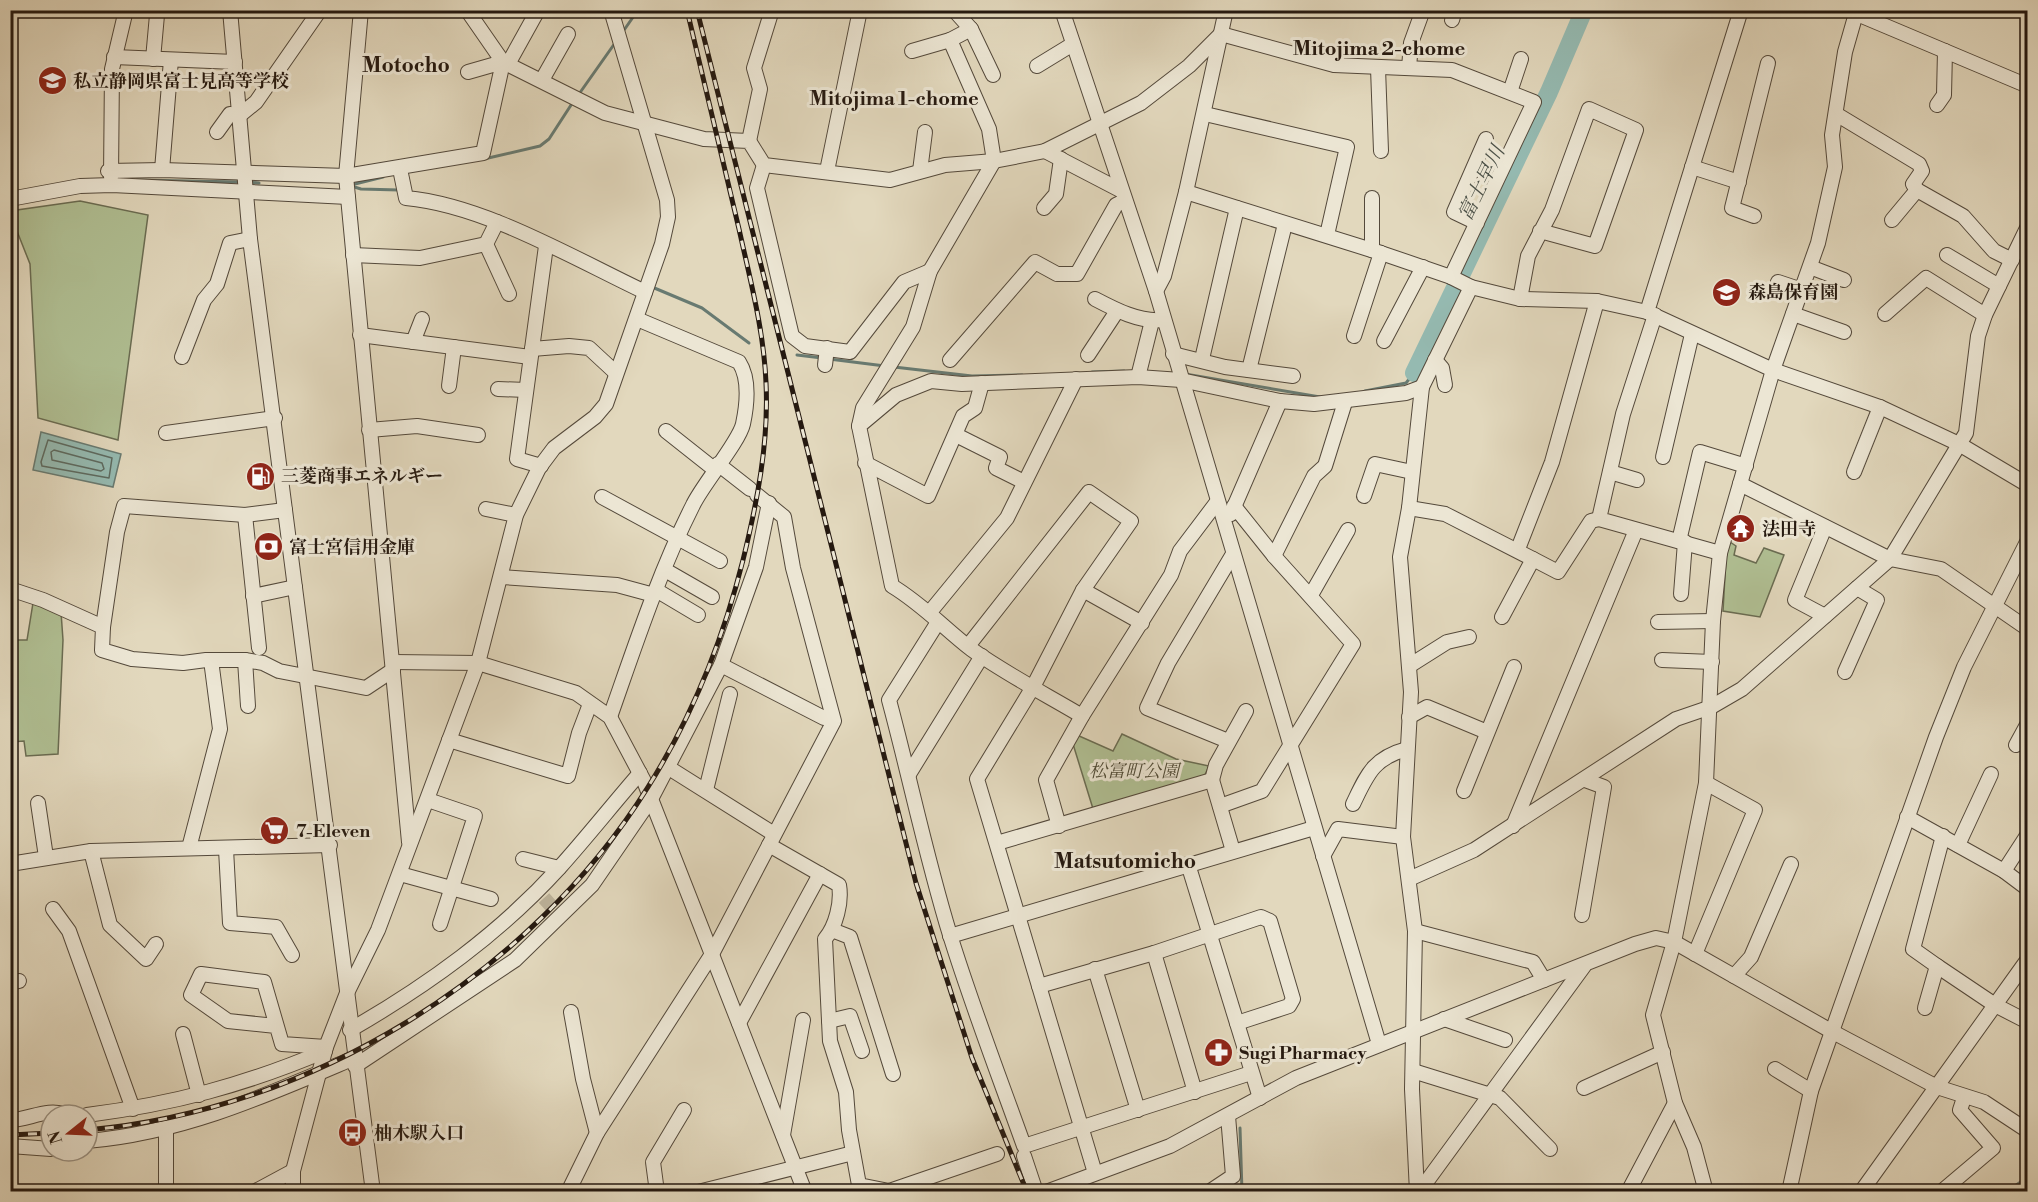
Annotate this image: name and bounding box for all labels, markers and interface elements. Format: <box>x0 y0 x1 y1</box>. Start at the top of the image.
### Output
district label: Mitojima 2-chome <box>1293 37 1466 62</box>
district label: Motocho <box>362 53 450 79</box>
school or university icon: 私立静岡県富士見高等学校 <box>36 65 68 97</box>
place label: 私立静岡県富士見高等学校 <box>73 70 289 93</box>
district label: Mitojima 1-chome <box>809 87 979 112</box>
water label: 富士早川 <box>1454 140 1512 225</box>
school or university icon: 森島保育園 <box>1711 276 1743 308</box>
place label: 森島保育園 <box>1748 281 1838 304</box>
fuel station icon: 三菱商事エネルギー <box>244 460 276 492</box>
place label: 三菱商事エネルギー <box>281 465 443 488</box>
temple icon: 法田寺 <box>1725 513 1757 545</box>
place label: 法田寺 <box>1762 518 1816 541</box>
bank icon: 富士宮信用金庫 <box>252 531 284 563</box>
place label: 富士宮信用金庫 <box>289 536 415 559</box>
park label: 松富町公園 <box>1089 760 1182 783</box>
supermarket icon: 7-Eleven <box>259 815 291 847</box>
place label: 7-Eleven <box>296 820 370 843</box>
district label: Matsutomicho <box>1054 849 1196 875</box>
pharmacy icon: Sugi Pharmacy <box>1202 1037 1234 1069</box>
place label: Sugi Pharmacy <box>1239 1042 1367 1065</box>
north arrow <box>39 1103 99 1163</box>
bus stop icon: 柚木駅入口 <box>337 1117 369 1149</box>
place label: 柚木駅入口 <box>374 1122 464 1145</box>
text: N <box>44 1128 67 1146</box>

